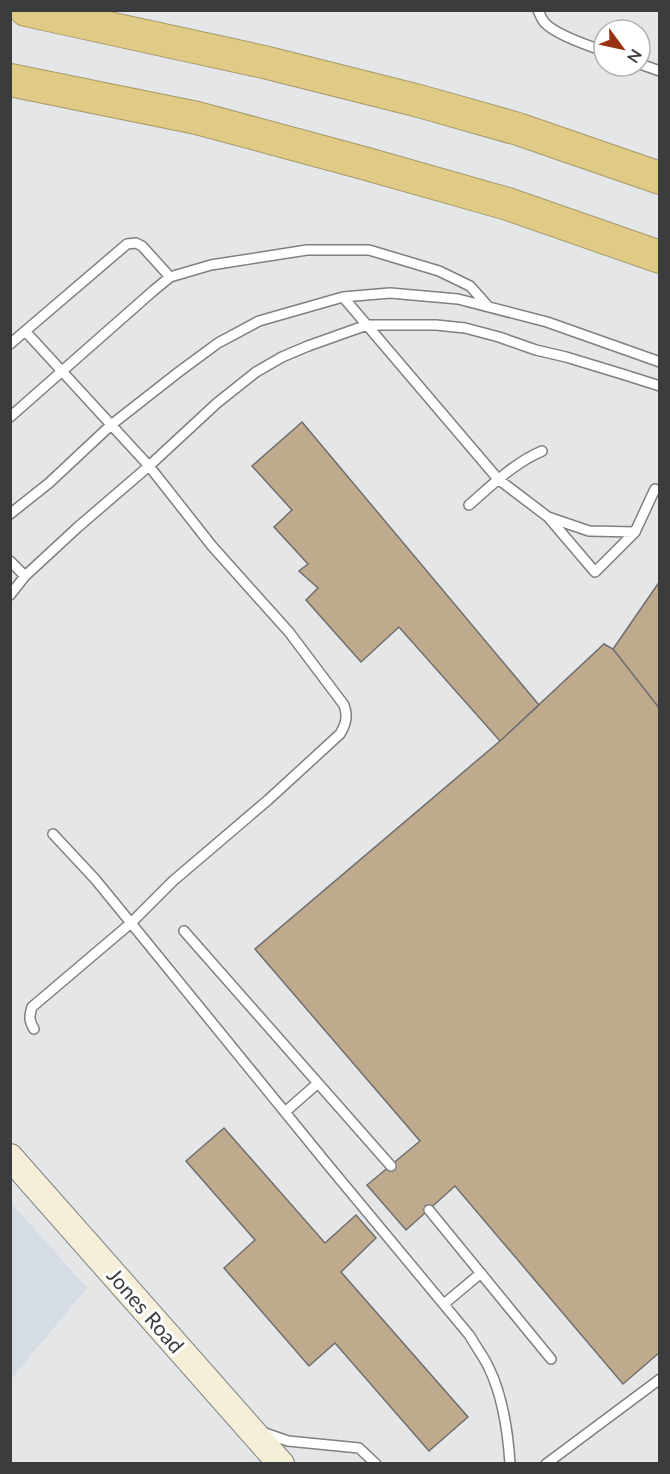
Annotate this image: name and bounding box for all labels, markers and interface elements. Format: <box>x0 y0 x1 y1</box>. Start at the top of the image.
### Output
north arrow <box>592 18 652 78</box>
text: N <box>624 46 646 67</box>
street label: Jones Road <box>102 1262 190 1358</box>

